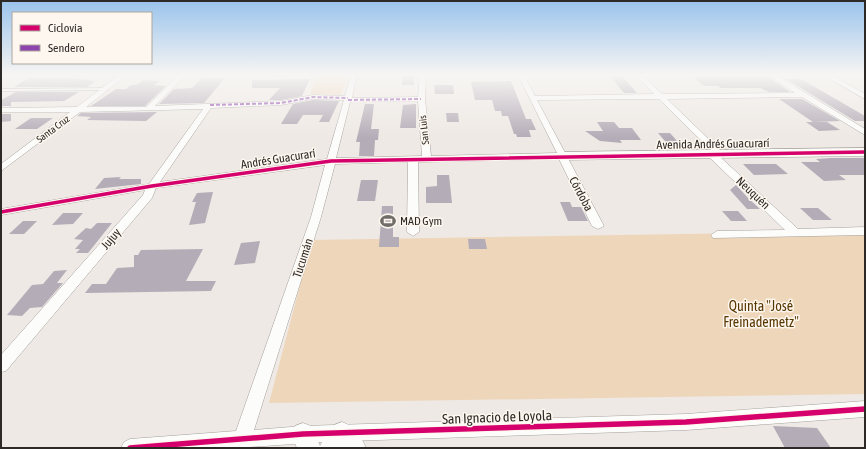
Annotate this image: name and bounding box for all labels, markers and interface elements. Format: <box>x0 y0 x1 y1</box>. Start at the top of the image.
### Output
legend <box>12 12 152 64</box>
text: Ciclovía <box>48 21 82 35</box>
text: Sendero <box>48 41 85 55</box>
street label: Santa Cruz <box>34 113 72 145</box>
street label: San Luis <box>417 114 431 145</box>
street label: Avenida Andrés Guacurarí <box>656 136 770 152</box>
street label: Andrés Guacurarí <box>240 146 317 172</box>
street label: Córdoba <box>566 174 596 214</box>
street label: Neuquén <box>733 174 773 212</box>
sports icon: MAD Gym <box>379 212 397 230</box>
place label: MAD Gym <box>400 214 442 228</box>
street label: Jujuy <box>98 226 124 252</box>
street label: Tucumán <box>290 236 316 280</box>
park label: Quinta "José Freinademetz" <box>723 298 799 330</box>
street label: San Ignacio de Loyola <box>442 407 552 427</box>

